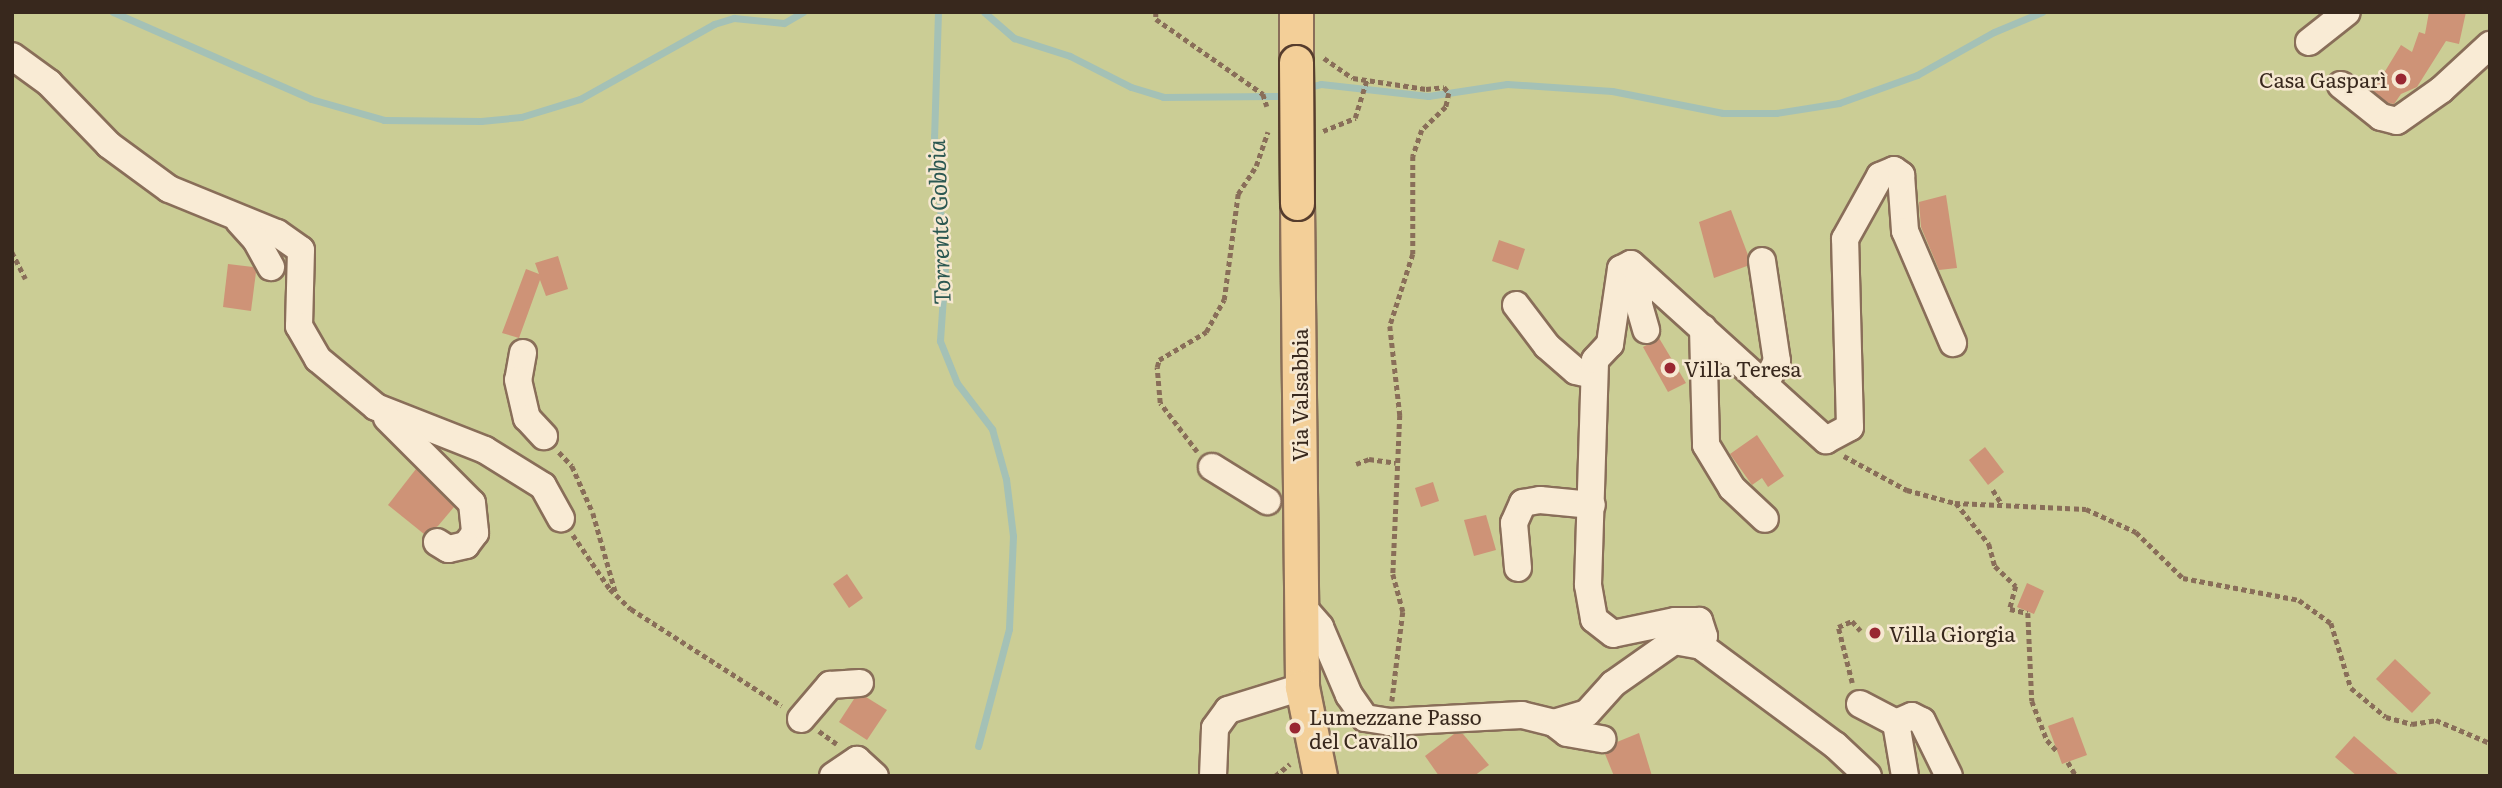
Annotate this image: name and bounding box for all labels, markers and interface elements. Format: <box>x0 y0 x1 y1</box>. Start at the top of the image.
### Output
place label: Casa Gasparì <box>2259 66 2387 92</box>
marker: Casa Gasparì <box>2393 71 2409 87</box>
water label: Torrente Gobbia <box>921 139 955 305</box>
street label: Via Valsabbia <box>1286 328 1312 462</box>
place label: Villa Teresa <box>1684 355 1802 381</box>
marker: Villa Teresa <box>1662 360 1678 376</box>
place label: Villa Giorgia <box>1889 620 2016 646</box>
marker: Villa Giorgia <box>1867 625 1883 641</box>
place label: Lumezzane Passo del Cavallo <box>1309 703 1482 753</box>
marker: Lumezzane Passo del Cavallo <box>1287 720 1303 736</box>

